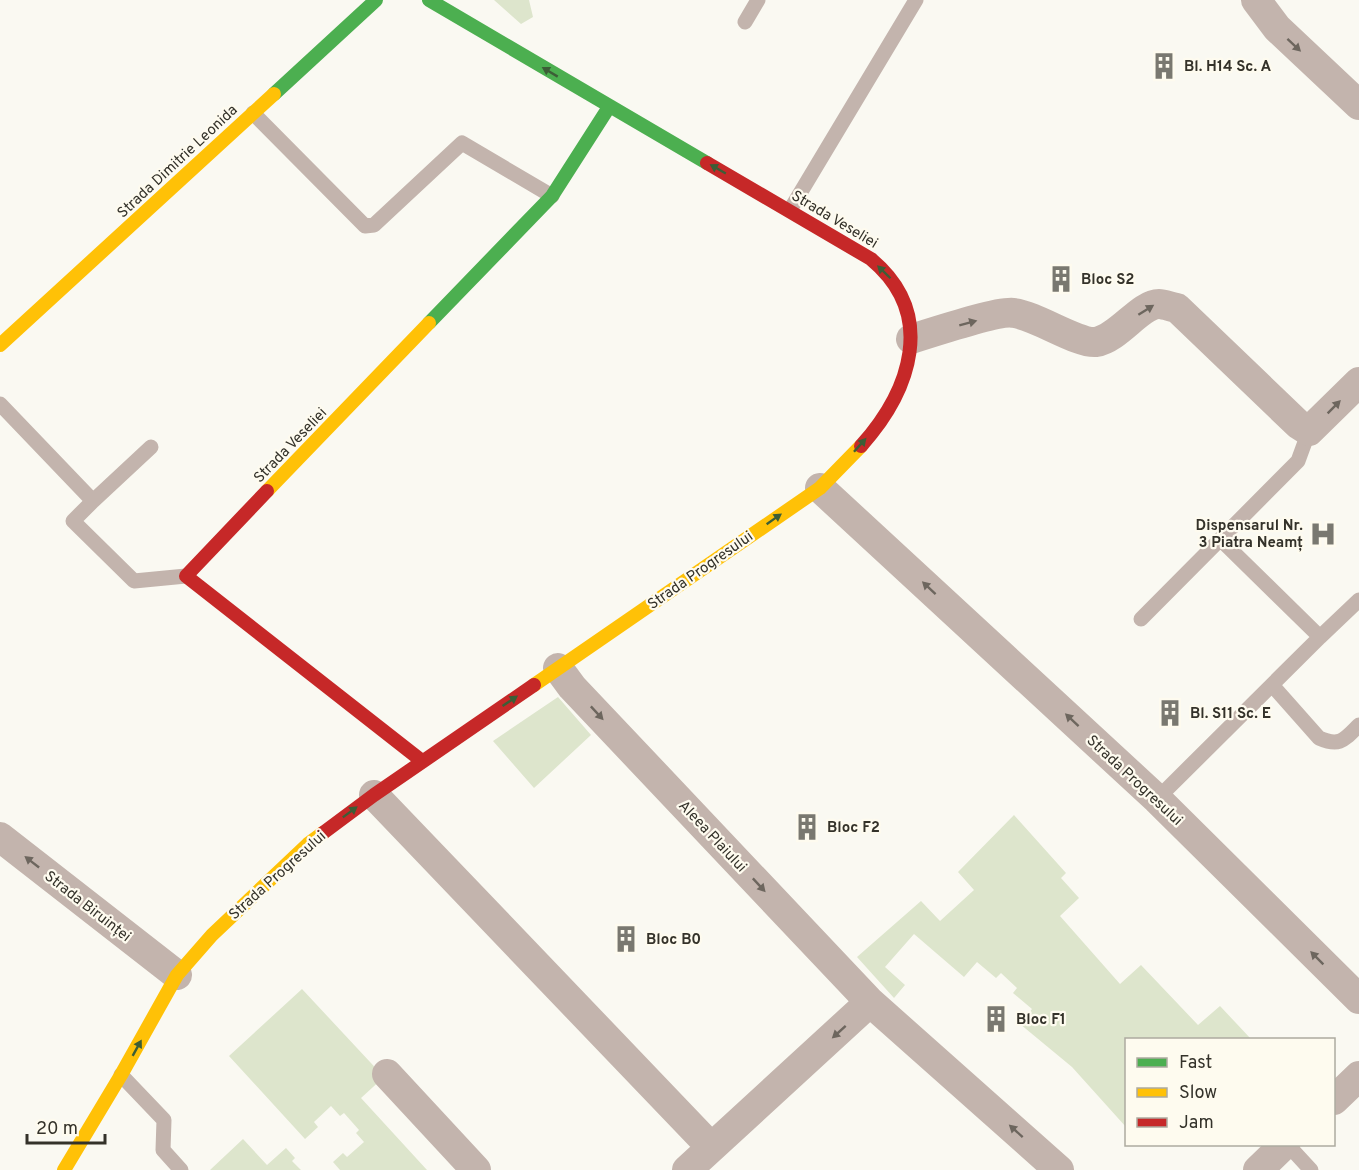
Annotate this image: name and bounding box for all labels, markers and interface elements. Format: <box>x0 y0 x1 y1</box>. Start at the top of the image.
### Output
one-way arrow <box>1287 37 1301 51</box>
building icon: Bl. H14 Sc. A <box>1149 51 1179 81</box>
place label: Bl. H14 Sc. A <box>1184 58 1271 77</box>
one-way arrow <box>542 66 558 77</box>
street label: Strada Dimitrie Leonida <box>114 101 242 223</box>
one-way arrow <box>710 164 726 175</box>
street label: Strada Veseliei <box>787 187 881 254</box>
building icon: Bloc S2 <box>1046 264 1076 294</box>
one-way arrow <box>877 265 891 279</box>
place label: Bloc S2 <box>1081 271 1135 290</box>
one-way arrow <box>1138 305 1154 316</box>
one-way arrow <box>959 318 977 327</box>
one-way arrow <box>1327 400 1341 414</box>
street label: Strada Veseliei <box>250 404 332 488</box>
one-way arrow <box>853 438 866 453</box>
one-way arrow <box>766 513 782 525</box>
place label: Dispensarul Nr. 3 Piatra Neamț <box>1196 517 1303 553</box>
hospital icon: Dispensarul Nr. 3 Piatra Neamț <box>1308 519 1338 549</box>
street label: Strada Progresului <box>644 528 757 615</box>
one-way arrow <box>921 581 936 595</box>
one-way arrow <box>502 696 518 707</box>
building icon: Bl. S11 Sc. E <box>1155 698 1185 728</box>
one-way arrow <box>589 705 603 719</box>
place label: Bl. S11 Sc. E <box>1190 705 1271 724</box>
one-way arrow <box>1064 713 1079 727</box>
street label: Strada Progresului <box>1082 732 1186 830</box>
street label: Aleea Plaiului <box>674 797 750 877</box>
one-way arrow <box>342 806 358 819</box>
building icon: Bloc F2 <box>792 812 822 842</box>
place label: Bloc F2 <box>827 819 880 838</box>
street label: Strada Progresului <box>225 827 331 925</box>
one-way arrow <box>24 856 39 868</box>
street label: Strada Biruinței <box>40 867 134 947</box>
one-way arrow <box>752 877 765 892</box>
building icon: Bloc B0 <box>611 924 641 954</box>
place label: Bloc B0 <box>646 931 701 950</box>
one-way arrow <box>1311 952 1325 966</box>
building icon: Bloc F1 <box>981 1004 1011 1034</box>
place label: Bloc F1 <box>1016 1011 1066 1030</box>
one-way arrow <box>832 1024 846 1038</box>
legend <box>1125 1038 1335 1146</box>
one-way arrow <box>131 1039 141 1056</box>
text: Fast <box>1179 1052 1212 1075</box>
text: Slow <box>1179 1082 1217 1105</box>
scale bar <box>27 1107 105 1145</box>
text: Jam <box>1179 1112 1214 1135</box>
text: 20 m <box>36 1118 78 1141</box>
one-way arrow <box>1008 1124 1023 1138</box>

